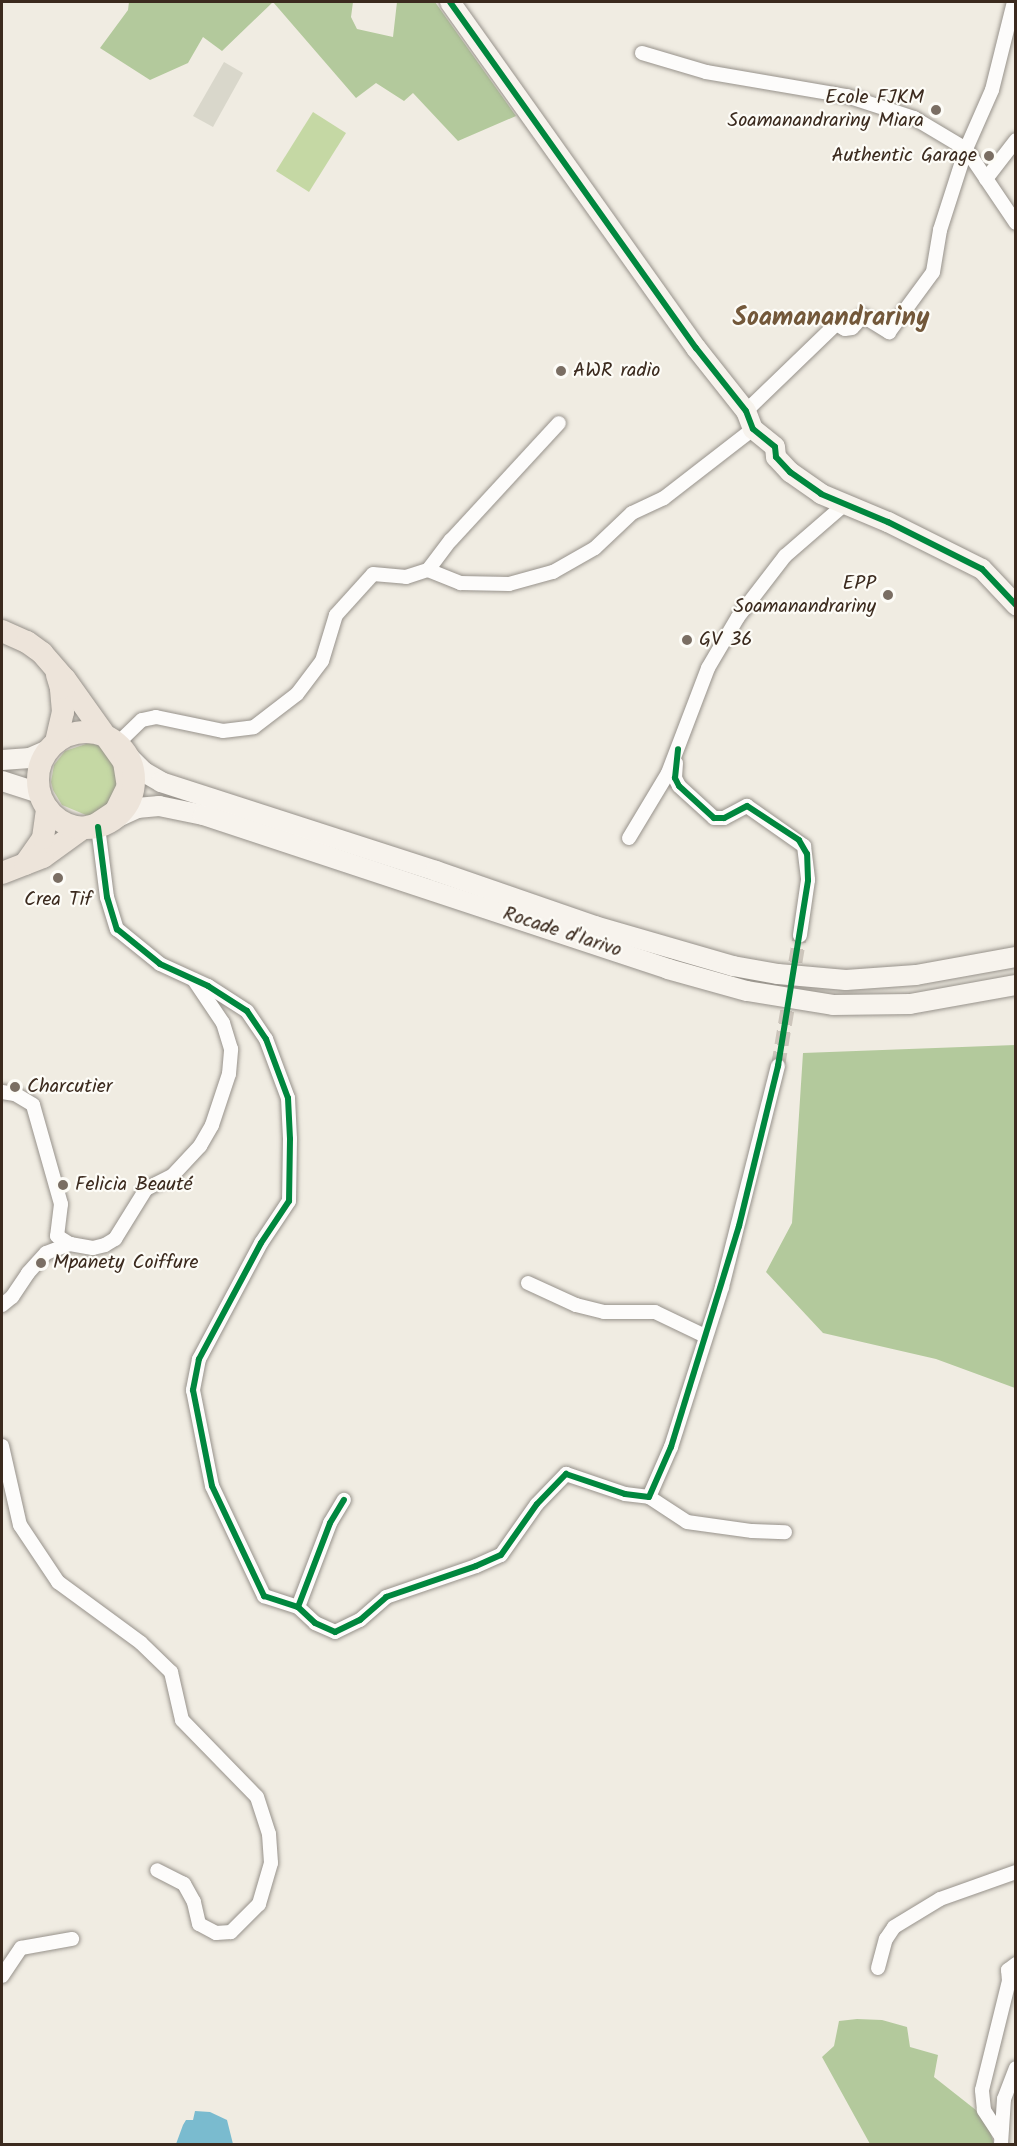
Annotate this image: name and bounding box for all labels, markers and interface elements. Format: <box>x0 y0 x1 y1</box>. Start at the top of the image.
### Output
place label: Ecole FJKM Soamanandrariny Miara <box>728 86 924 133</box>
marker: Ecole FJKM Soamanandrariny Miara <box>929 103 943 117</box>
place label: Authentic Garage <box>832 144 977 168</box>
marker: Authentic Garage <box>982 149 996 163</box>
district label: Soamanandrariny <box>733 303 929 335</box>
place label: AWR radio <box>573 359 660 383</box>
marker: AWR radio <box>554 364 568 378</box>
place label: EPP Soamanandrariny <box>734 572 876 619</box>
marker: EPP Soamanandrariny <box>881 588 895 602</box>
place label: GV 36 <box>699 628 752 652</box>
marker: GV 36 <box>680 633 694 647</box>
marker: Crea Tif <box>51 871 65 885</box>
place label: Crea Tif <box>24 888 92 912</box>
street label: Rocade d'Iarivo <box>500 903 624 963</box>
place label: Charcutier <box>27 1075 112 1099</box>
marker: Charcutier <box>8 1080 22 1094</box>
place label: Felicia Beauté <box>75 1173 192 1197</box>
marker: Felicia Beauté <box>56 1178 70 1192</box>
place label: Mpanety Coiffure <box>53 1251 199 1275</box>
marker: Mpanety Coiffure <box>34 1256 48 1270</box>

